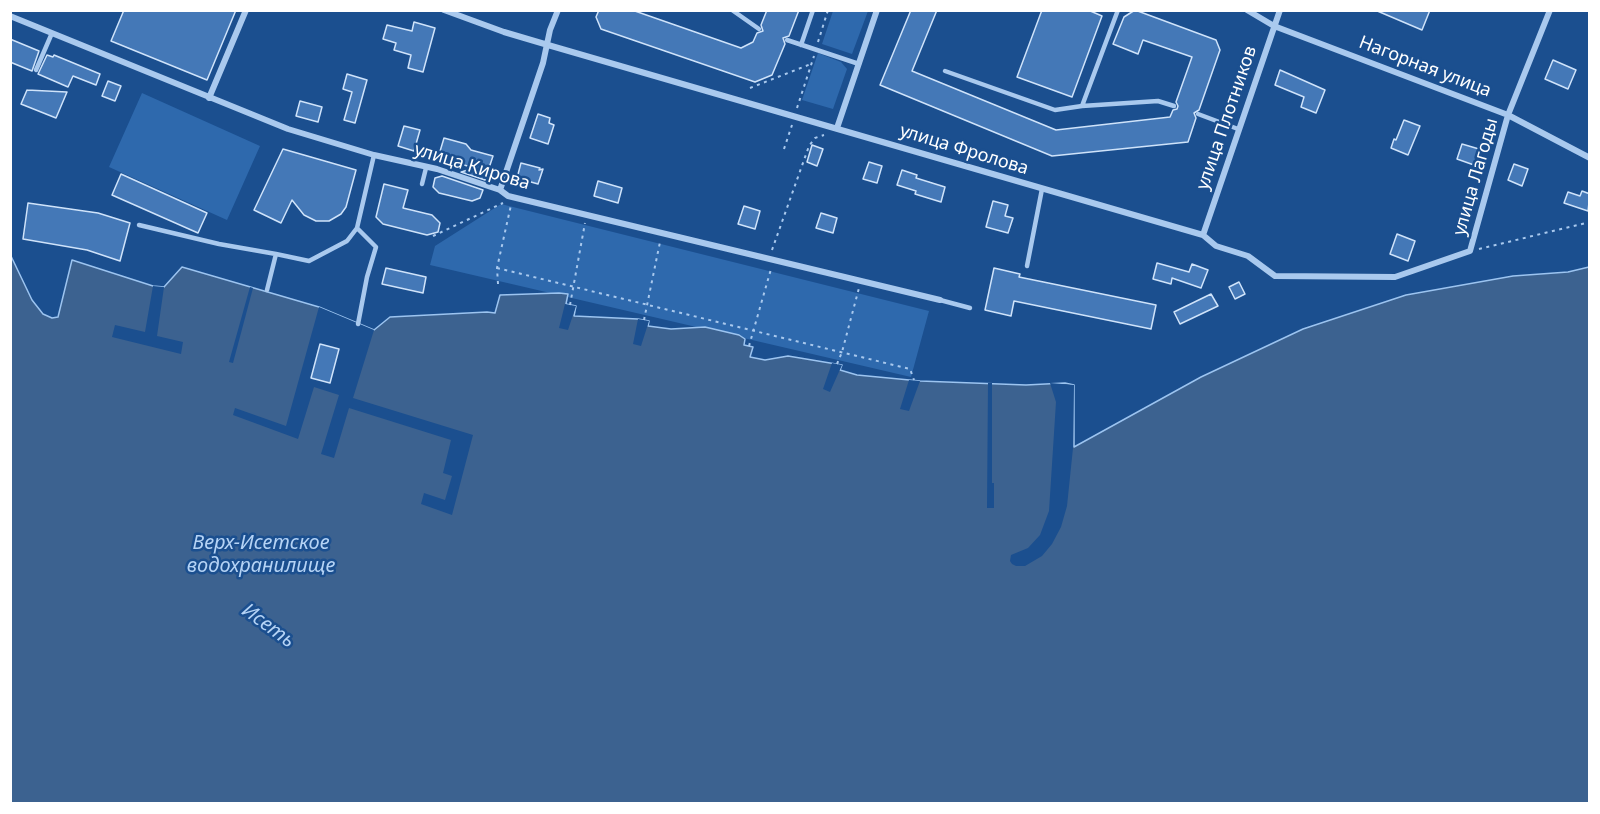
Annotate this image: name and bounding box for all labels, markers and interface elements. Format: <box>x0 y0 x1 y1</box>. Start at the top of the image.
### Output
street label: Нагорная улица <box>1356 32 1494 102</box>
street label: улица Плотников <box>1192 43 1262 193</box>
street label: улица Лагоды <box>1449 116 1503 238</box>
street label: улица Фролова <box>897 120 1031 180</box>
street label: улица Кирова <box>411 139 533 195</box>
water label: Верх-Исетское водохранилище <box>187 531 335 578</box>
water label: Исеть <box>237 599 299 653</box>

